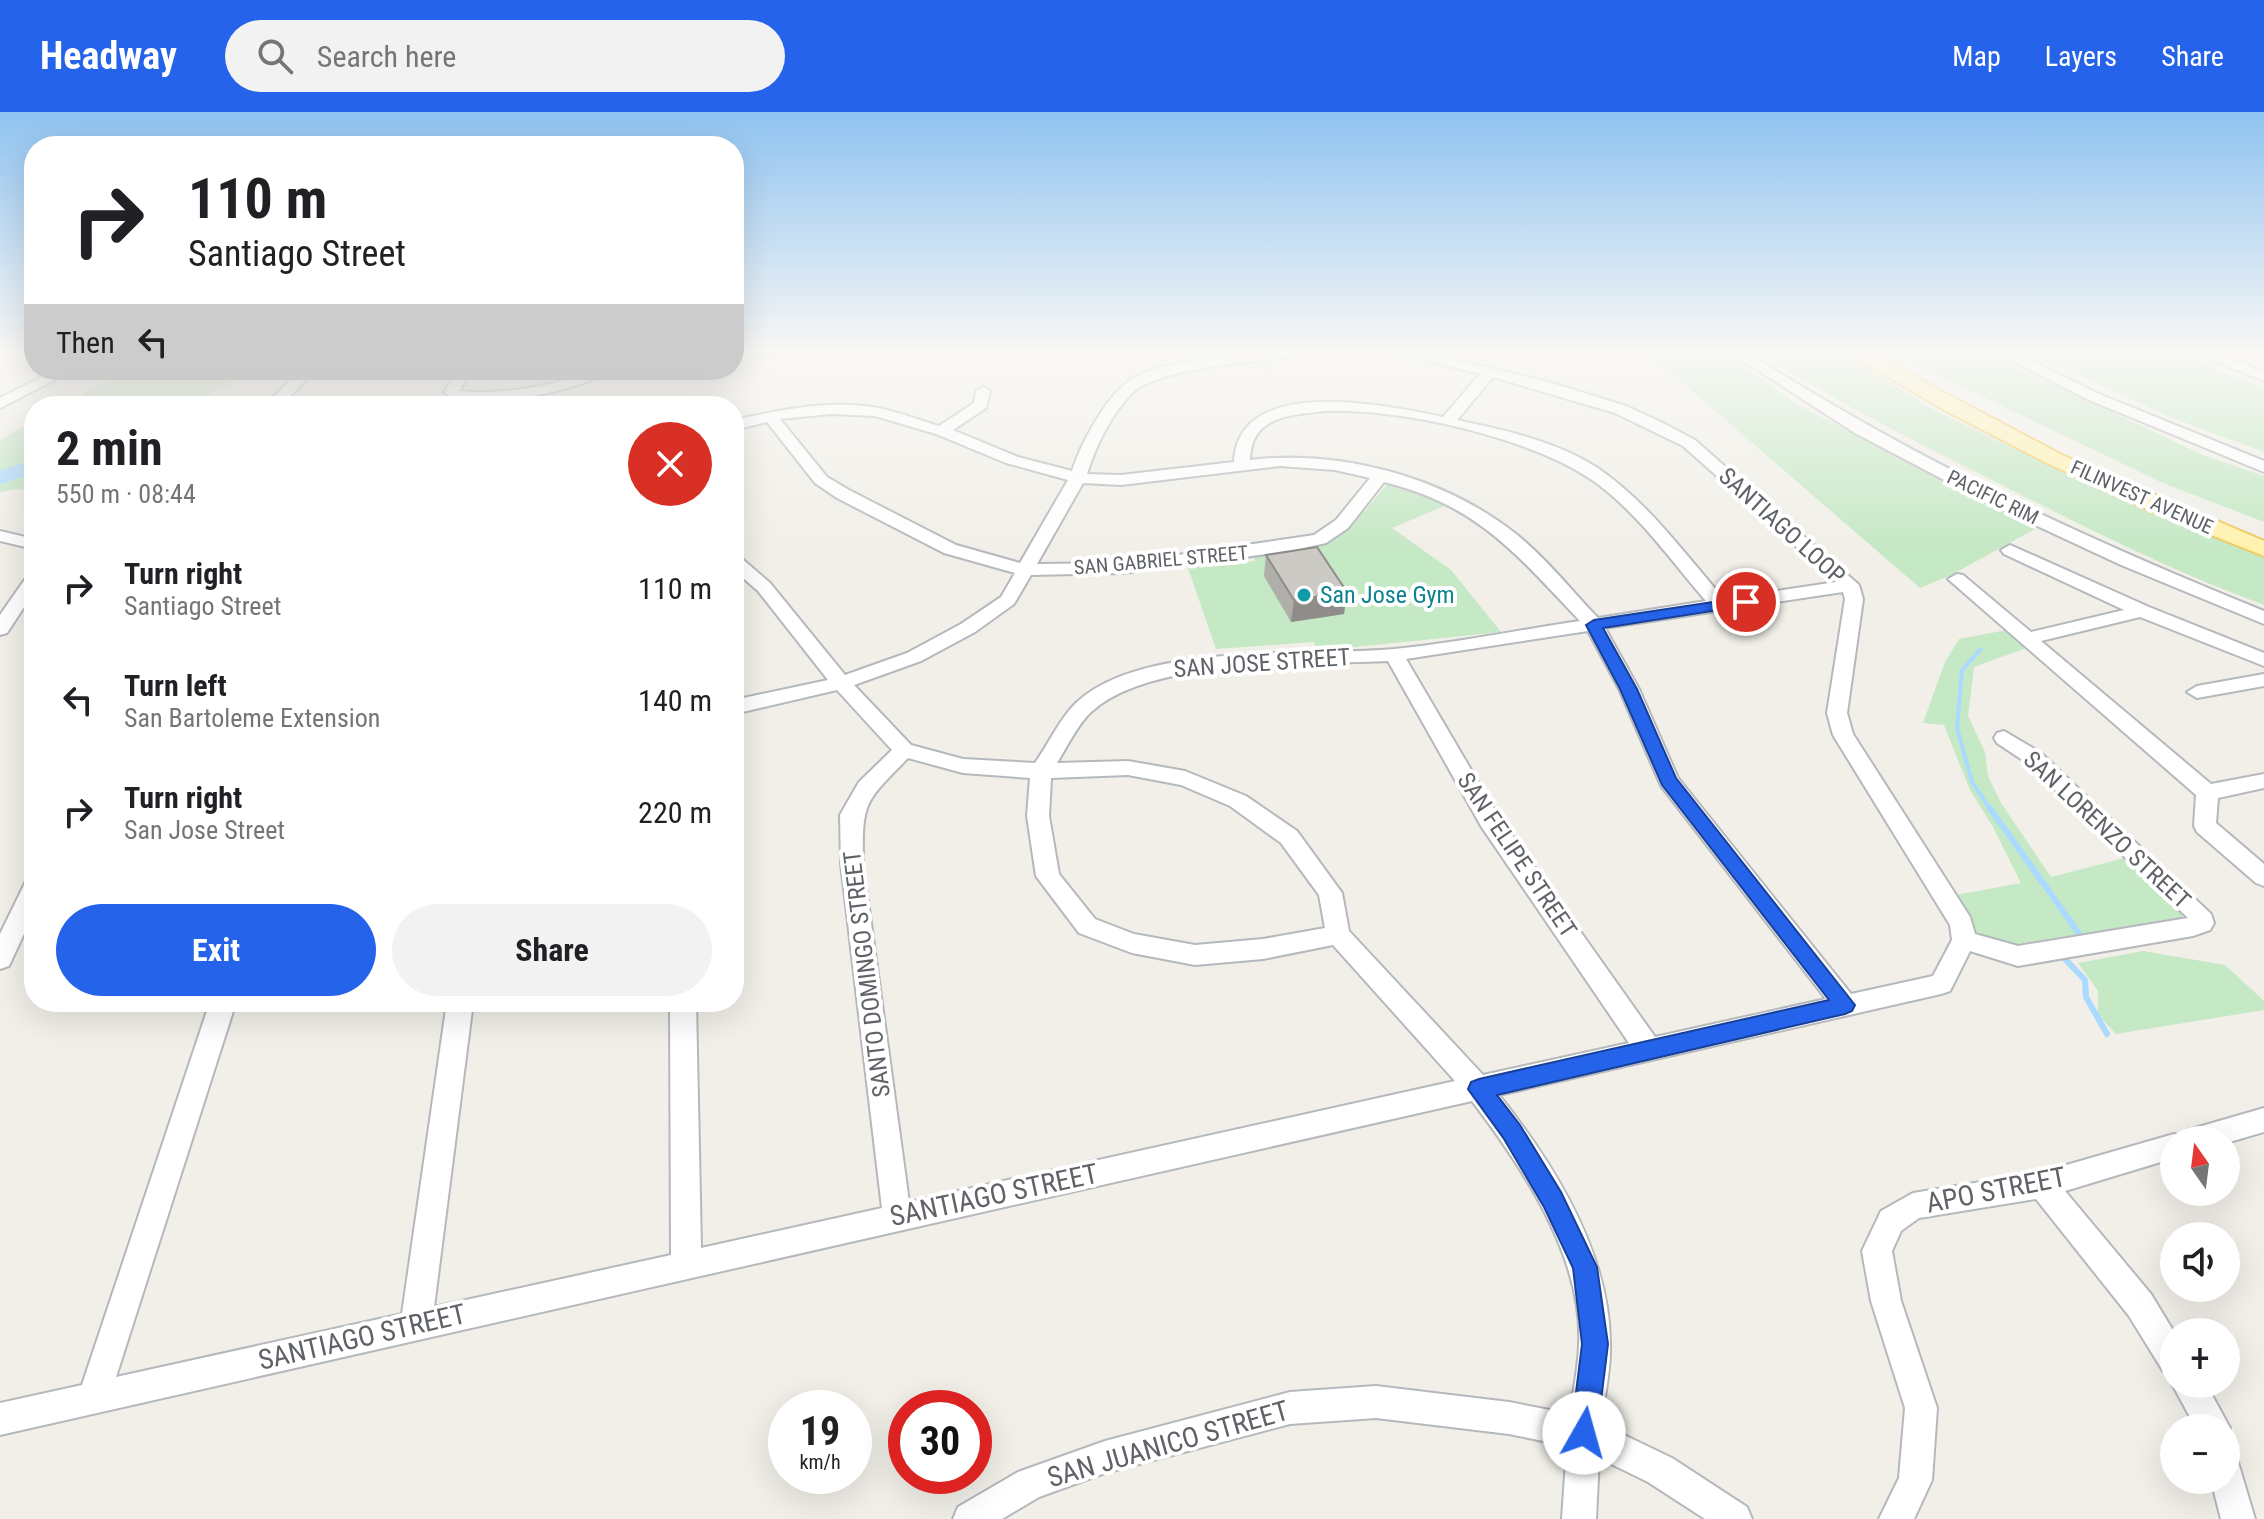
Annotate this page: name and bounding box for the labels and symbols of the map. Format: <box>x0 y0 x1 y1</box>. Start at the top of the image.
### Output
street label: FILINVEST AVENUE <box>2067 455 2217 539</box>
street label: SANTIAGO LOOP <box>1713 462 1851 590</box>
street label: PACIFIC RIM <box>1943 465 2043 529</box>
street label: SAN GABRIEL STREET <box>1073 540 1249 580</box>
pin <box>1712 568 1780 636</box>
place label: San Jose Gym <box>1320 581 1455 609</box>
marker: San Jose Gym <box>1295 586 1313 604</box>
street label: SAN JOSE STREET <box>1173 643 1351 683</box>
street label: SAN LORENZO STREET <box>2018 746 2196 914</box>
street label: SAN FELIPE STREET <box>1452 767 1582 943</box>
street label: SANTO DOMINGO STREET <box>838 849 896 1099</box>
north arrow <box>2160 1126 2240 1206</box>
street label: SANTIAGO STREET <box>887 1157 1101 1233</box>
street label: APO STREET <box>1923 1160 2069 1220</box>
street label: SANTIAGO STREET <box>255 1297 469 1377</box>
speed limit sign: 30 <box>888 1390 992 1494</box>
position arrow <box>1542 1391 1626 1475</box>
street label: SAN JUANICO STREET <box>1043 1394 1293 1494</box>

